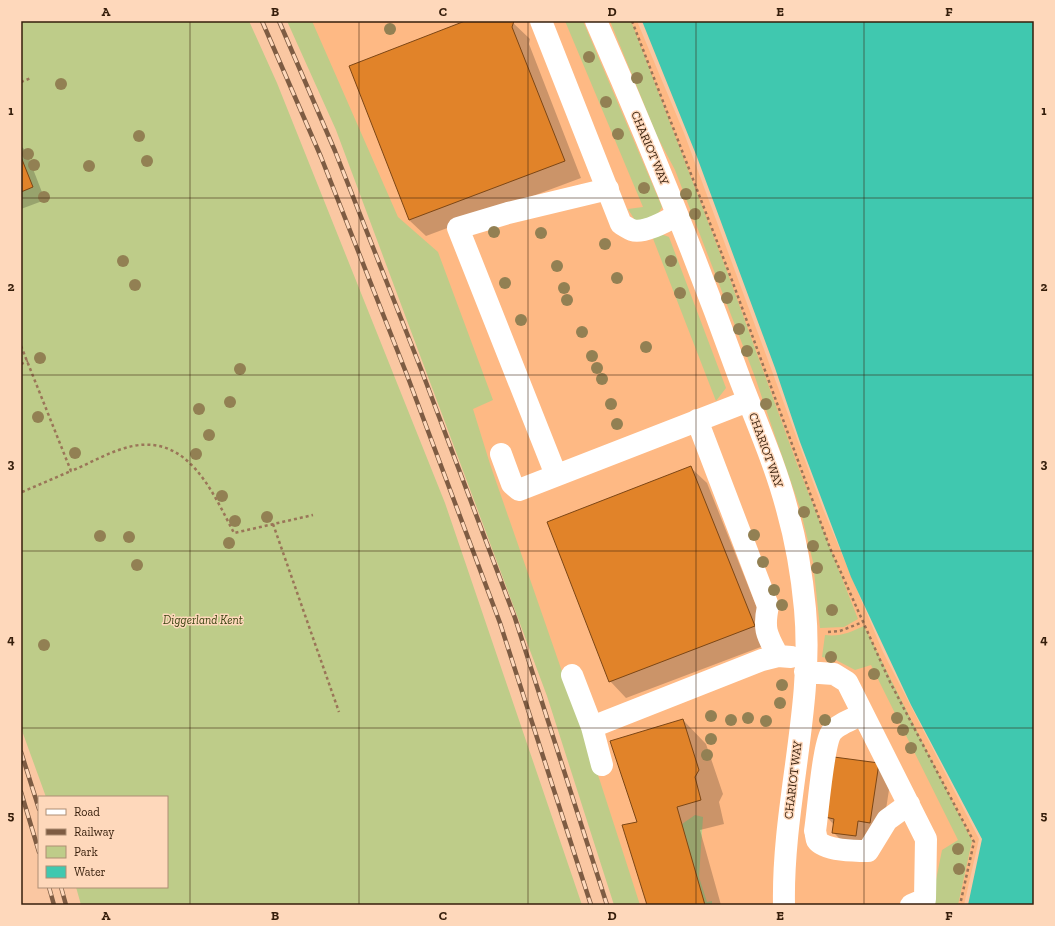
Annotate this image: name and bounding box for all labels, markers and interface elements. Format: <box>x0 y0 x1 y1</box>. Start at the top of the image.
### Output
text: A <box>102 4 111 19</box>
text: B <box>271 4 279 19</box>
text: C <box>439 4 447 19</box>
text: D <box>607 4 617 19</box>
text: E <box>776 4 784 19</box>
text: F <box>945 4 953 19</box>
text: 1 <box>8 103 14 118</box>
text: 1 <box>1041 103 1047 118</box>
street label: CHARIOT WAY <box>628 109 672 188</box>
text: 2 <box>8 279 15 294</box>
text: 2 <box>1041 279 1048 294</box>
street label: CHARIOT WAY <box>746 411 786 490</box>
text: 3 <box>8 456 15 471</box>
text: 3 <box>1041 456 1048 471</box>
park label: Diggerland Kent <box>163 613 243 627</box>
text: 4 <box>7 632 15 647</box>
text: 4 <box>1040 632 1048 647</box>
street label: CHARIOT WAY <box>781 739 805 820</box>
legend <box>38 796 168 888</box>
text: Road <box>74 805 100 819</box>
text: 5 <box>8 808 15 823</box>
text: 5 <box>1041 808 1048 823</box>
text: Railway <box>74 825 115 839</box>
text: Park <box>74 845 99 859</box>
text: Water <box>74 865 106 879</box>
text: A <box>102 908 111 923</box>
text: B <box>271 908 279 923</box>
text: C <box>439 908 447 923</box>
text: D <box>607 908 617 923</box>
text: E <box>776 908 784 923</box>
text: F <box>945 908 953 923</box>

